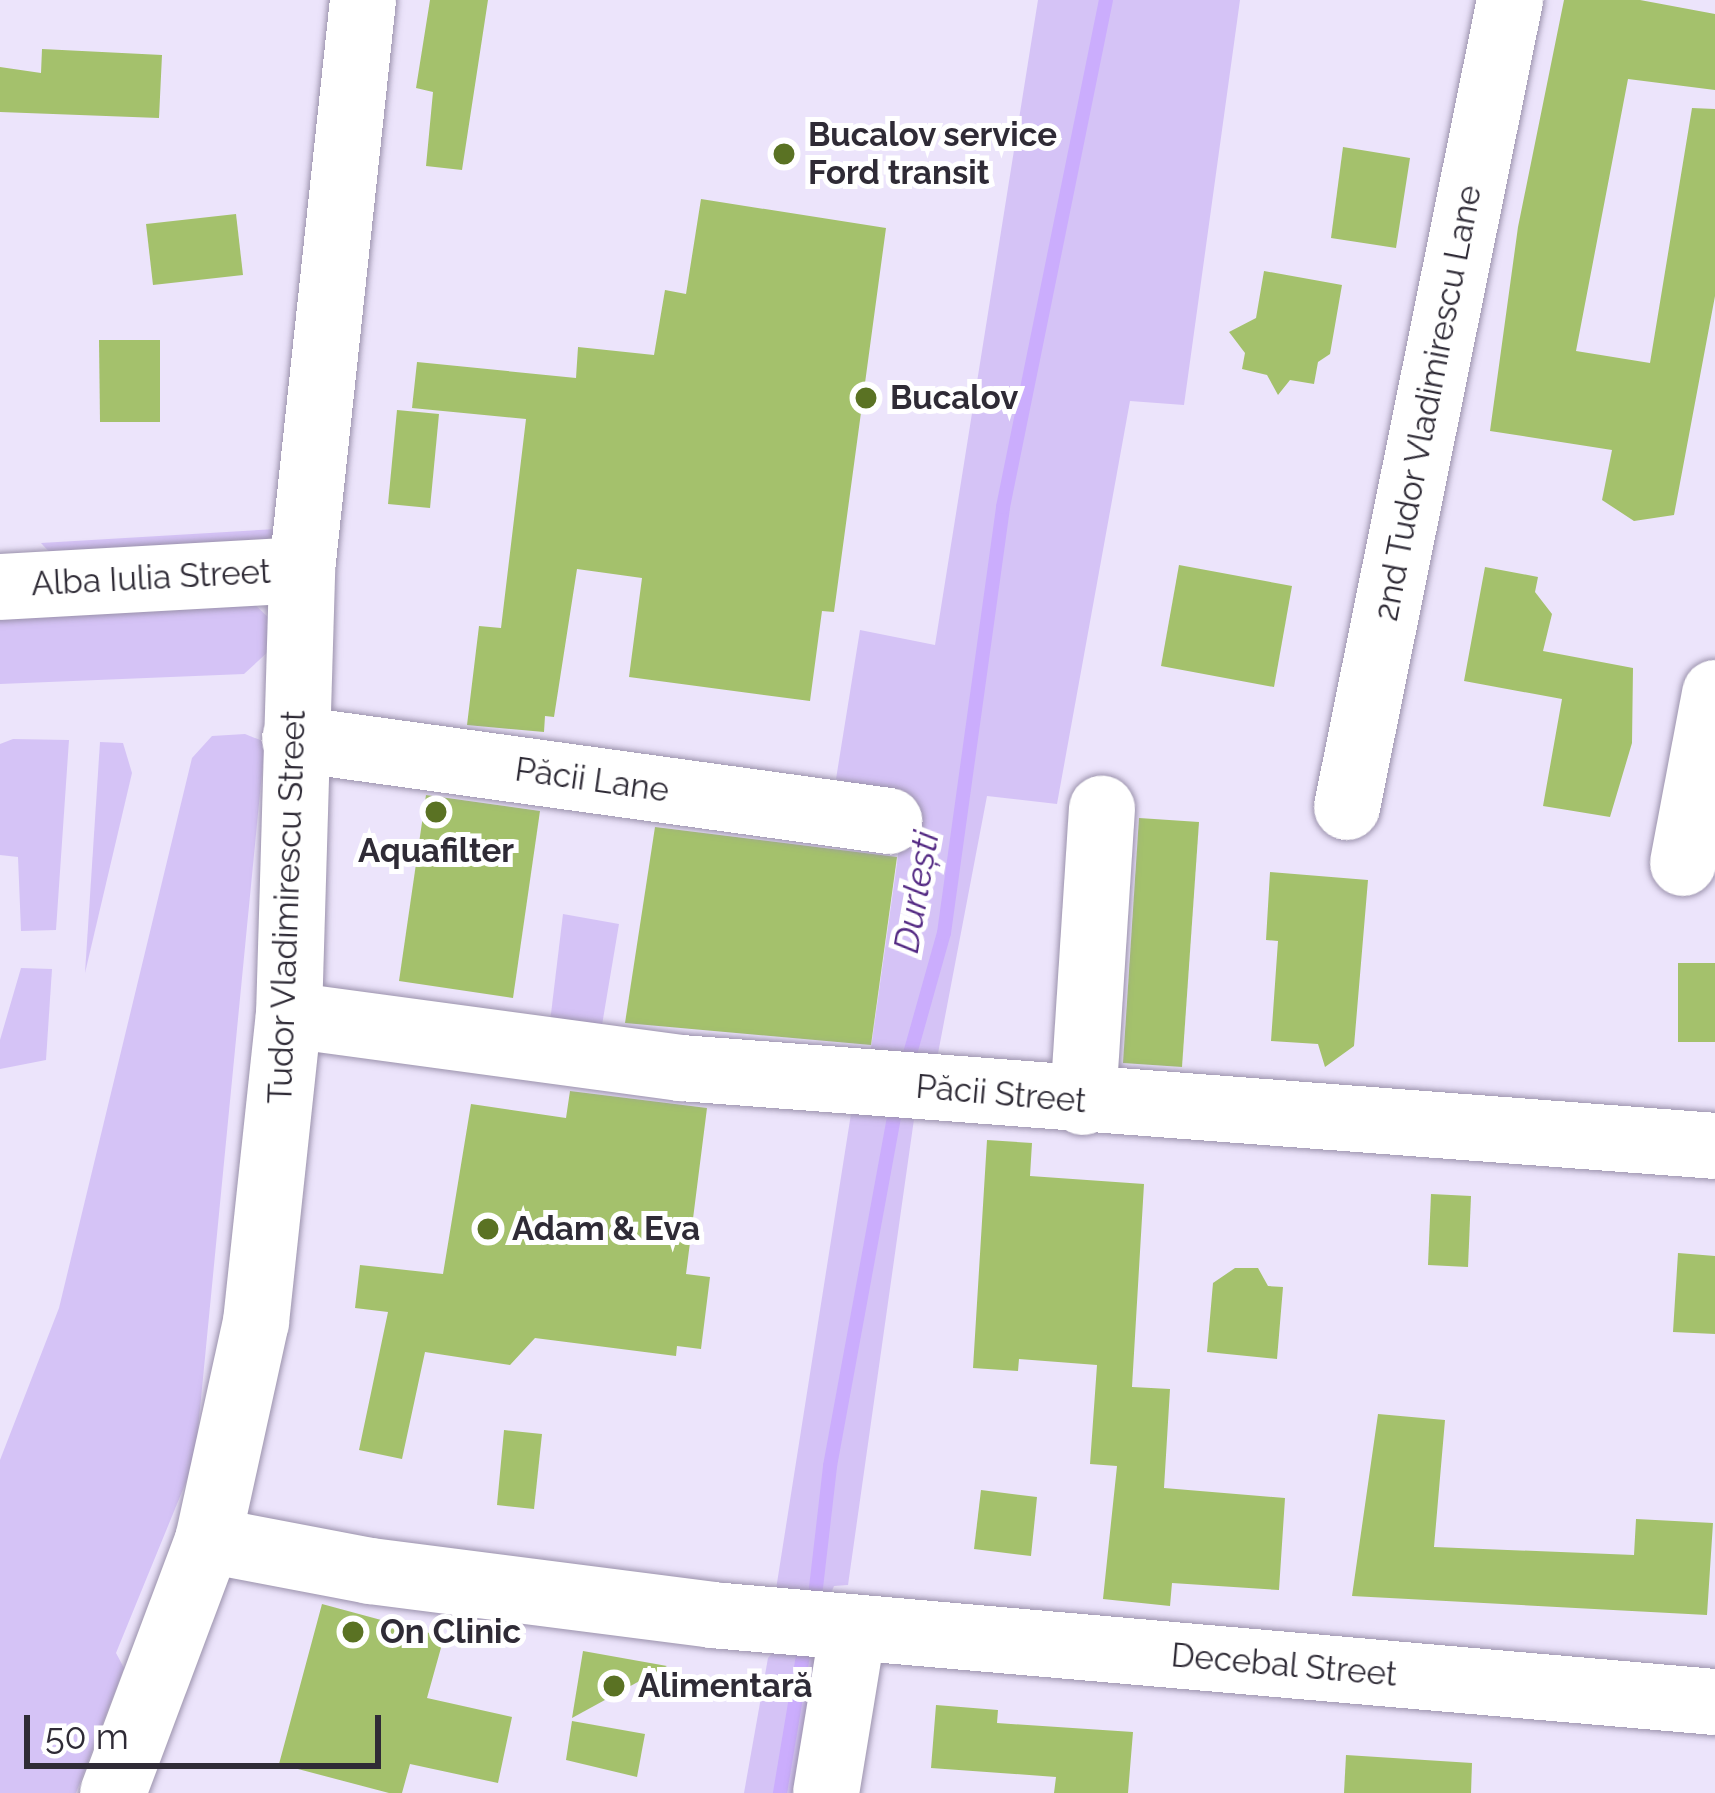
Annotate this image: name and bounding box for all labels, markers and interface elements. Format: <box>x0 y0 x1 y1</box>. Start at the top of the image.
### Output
place label: Bucalov service Ford transit <box>808 115 1058 193</box>
marker: Bucalov service Ford transit <box>771 141 797 167</box>
street label: 2nd Tudor Vladimirescu Lane <box>1366 181 1490 625</box>
place label: Bucalov <box>890 378 1018 418</box>
marker: Bucalov <box>853 385 879 411</box>
street label: Alba Iulia Street <box>30 552 272 604</box>
street label: Tudor Vladimirescu Street <box>260 709 314 1105</box>
street label: Păcii Lane <box>512 750 672 810</box>
marker: Aquafilter <box>423 799 449 825</box>
water label: Durlești <box>884 828 948 956</box>
place label: Aquafilter <box>358 831 514 871</box>
street label: Păcii Street <box>914 1067 1088 1121</box>
place label: Adam & Eva <box>512 1209 700 1249</box>
marker: Adam & Eva <box>475 1216 501 1242</box>
place label: On Clinic <box>380 1612 521 1652</box>
marker: On Clinic <box>337 1616 369 1648</box>
street label: Decebal Street <box>1169 1635 1399 1695</box>
place label: Alimentară <box>638 1666 813 1706</box>
marker: Alimentară <box>601 1673 627 1699</box>
scale bar <box>30 1691 387 1765</box>
text: 50 m <box>45 1715 129 1757</box>

